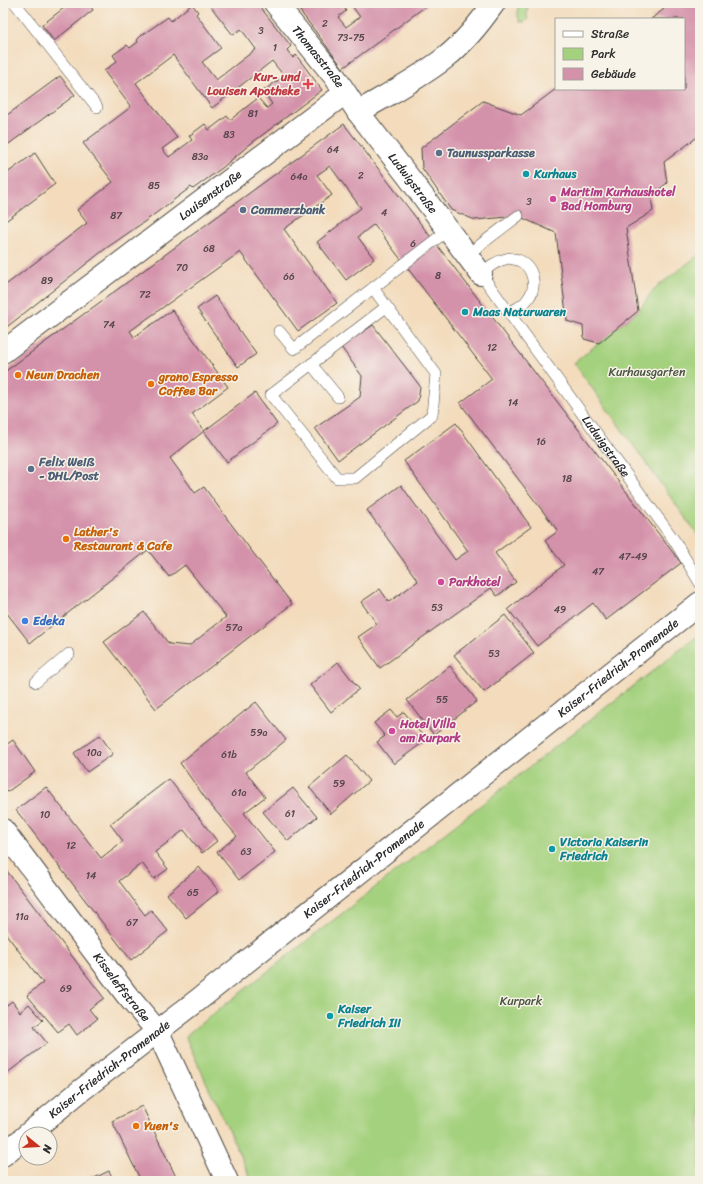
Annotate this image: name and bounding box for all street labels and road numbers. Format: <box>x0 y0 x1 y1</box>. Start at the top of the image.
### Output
street label: Thomasstraße <box>286 20 350 93</box>
street label: Ludwigstraße <box>382 148 443 219</box>
street label: Louisenstraße <box>174 164 247 226</box>
street label: Ludwigstraße <box>576 411 636 482</box>
street label: Kaiser-Friedrich-Promenade <box>552 612 684 723</box>
street label: Kaiser-Friedrich-Promenade <box>298 813 430 924</box>
street label: Kisseleffstraße <box>87 947 156 1027</box>
street label: Kaiser-Friedrich-Promenade <box>43 1014 175 1124</box>

